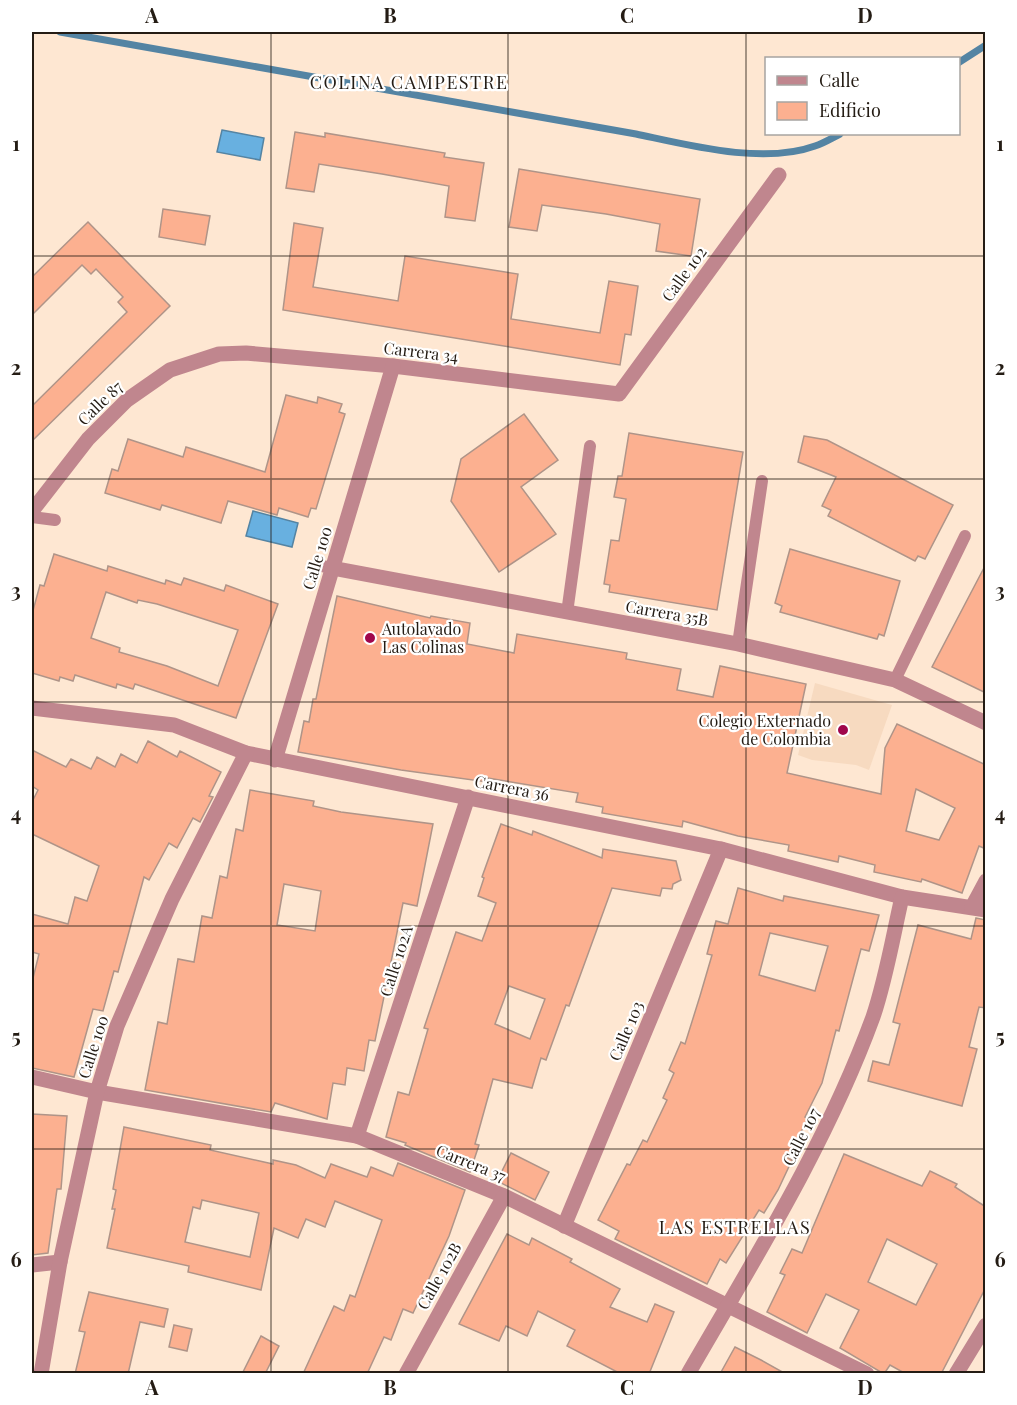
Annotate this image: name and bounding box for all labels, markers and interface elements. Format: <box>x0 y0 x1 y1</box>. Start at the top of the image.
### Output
text: A <box>144 1 159 28</box>
text: B <box>383 1 397 28</box>
text: C <box>620 1 634 28</box>
text: D <box>857 1 873 28</box>
legend <box>765 57 960 135</box>
text: Calle <box>819 68 860 92</box>
district label: COLINA CAMPESTRE <box>310 70 508 94</box>
text: Edificio <box>819 98 881 122</box>
text: 1 <box>12 129 20 156</box>
text: 1 <box>996 129 1004 156</box>
street label: Calle 102 <box>657 242 711 305</box>
street label: Carrera 34 <box>383 337 460 367</box>
text: 2 <box>11 353 21 380</box>
text: 2 <box>995 353 1005 380</box>
street label: Calle 87 <box>73 376 127 429</box>
street label: Calle 100 <box>297 524 336 592</box>
text: 3 <box>11 576 21 603</box>
text: 3 <box>995 576 1005 603</box>
street label: Carrera 35B <box>624 595 710 630</box>
place label: Autolavado Las Colinas <box>381 618 464 657</box>
marker: Autolavado Las Colinas <box>363 631 377 645</box>
place label: Colegio Externado de Colombia <box>698 710 831 749</box>
marker: Colegio Externado de Colombia <box>836 723 850 737</box>
street label: Carrera 36 <box>473 770 551 805</box>
text: 4 <box>11 799 21 826</box>
text: 4 <box>995 799 1005 826</box>
street label: Calle 102A <box>374 922 417 999</box>
street label: Calle 103 <box>604 998 647 1064</box>
street label: Calle 100 <box>72 1013 113 1081</box>
text: 5 <box>11 1022 21 1049</box>
text: 5 <box>995 1022 1005 1049</box>
street label: Calle 107 <box>777 1104 824 1169</box>
street label: Carrera 37 <box>433 1139 510 1186</box>
district label: LAS ESTRELLAS <box>659 1215 811 1239</box>
street label: Calle 102B <box>412 1239 466 1313</box>
text: 6 <box>10 1245 22 1272</box>
text: 6 <box>994 1245 1006 1272</box>
text: A <box>144 1373 159 1400</box>
text: B <box>383 1373 397 1400</box>
text: C <box>620 1373 634 1400</box>
text: D <box>857 1373 873 1400</box>

